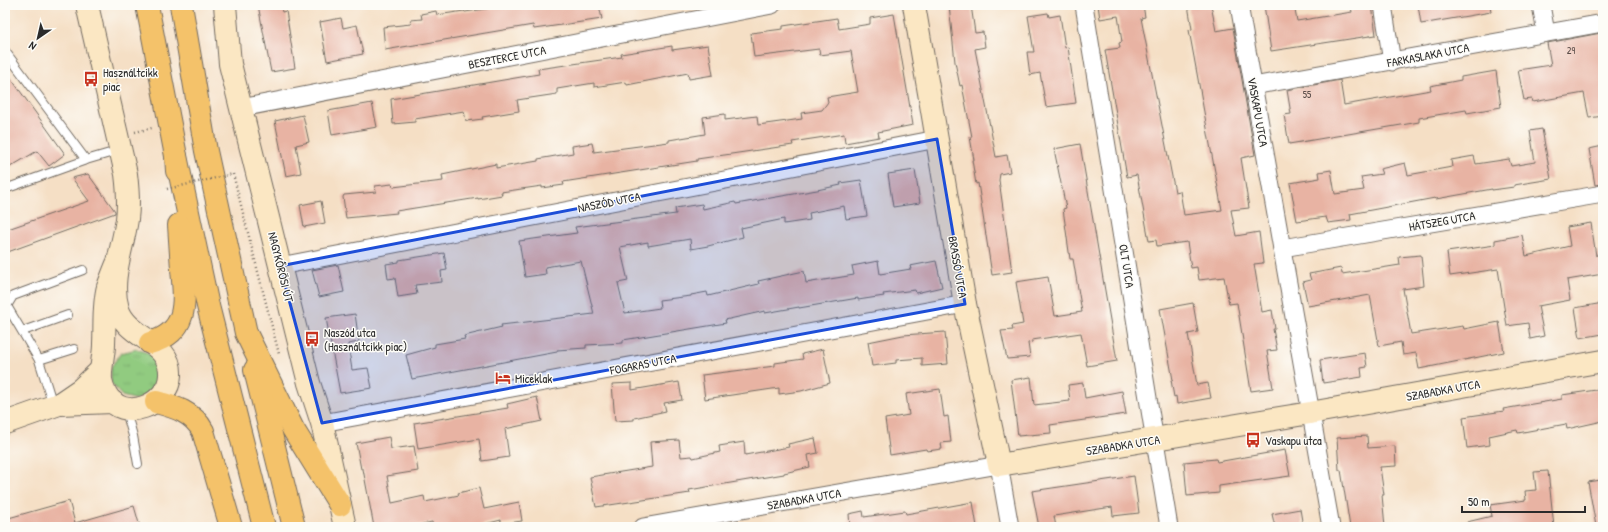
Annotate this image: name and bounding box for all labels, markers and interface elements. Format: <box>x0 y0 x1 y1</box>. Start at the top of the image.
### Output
north arrow <box>18 18 58 58</box>
text: N <box>26 39 39 54</box>
street label: FARKASLAKA UTCA <box>1385 39 1471 71</box>
street label: BESZTERCE UTCA <box>467 41 547 73</box>
house number: 29 <box>1567 44 1576 57</box>
place label: Használtcikk piac <box>103 64 158 95</box>
bus stop icon: Használtcikk piac <box>82 70 100 88</box>
street label: VASKAPU UTCA <box>1244 76 1272 148</box>
house number: 55 <box>1303 88 1312 101</box>
street label: NASZÓD UTCA <box>576 188 642 216</box>
street label: HÁTSZEG UTCA <box>1407 207 1477 235</box>
street label: NAGYKŐRÖSI ÚT <box>264 230 298 304</box>
street label: BRASSÓ UTCA <box>944 235 972 299</box>
street label: OLT UTCA <box>1115 243 1139 289</box>
place label: Naszód utca (Használtcikk piac) <box>324 324 407 355</box>
bus stop icon: Naszód utca (Használtcikk piac) <box>303 330 321 348</box>
street label: FOGARAS UTCA <box>608 349 678 379</box>
hotel icon: Miceklak <box>494 369 512 387</box>
place label: Miceklak <box>515 370 552 387</box>
street label: SZABADKA UTCA <box>1405 375 1481 405</box>
street label: SZABADKA UTCA <box>1085 431 1161 459</box>
bus stop icon: Vaskapu utca <box>1244 431 1262 449</box>
place label: Vaskapu utca <box>1265 432 1322 449</box>
street label: SZABADKA UTCA <box>766 484 842 514</box>
scale bar <box>1462 488 1585 514</box>
text: 50 m <box>1468 493 1489 510</box>

